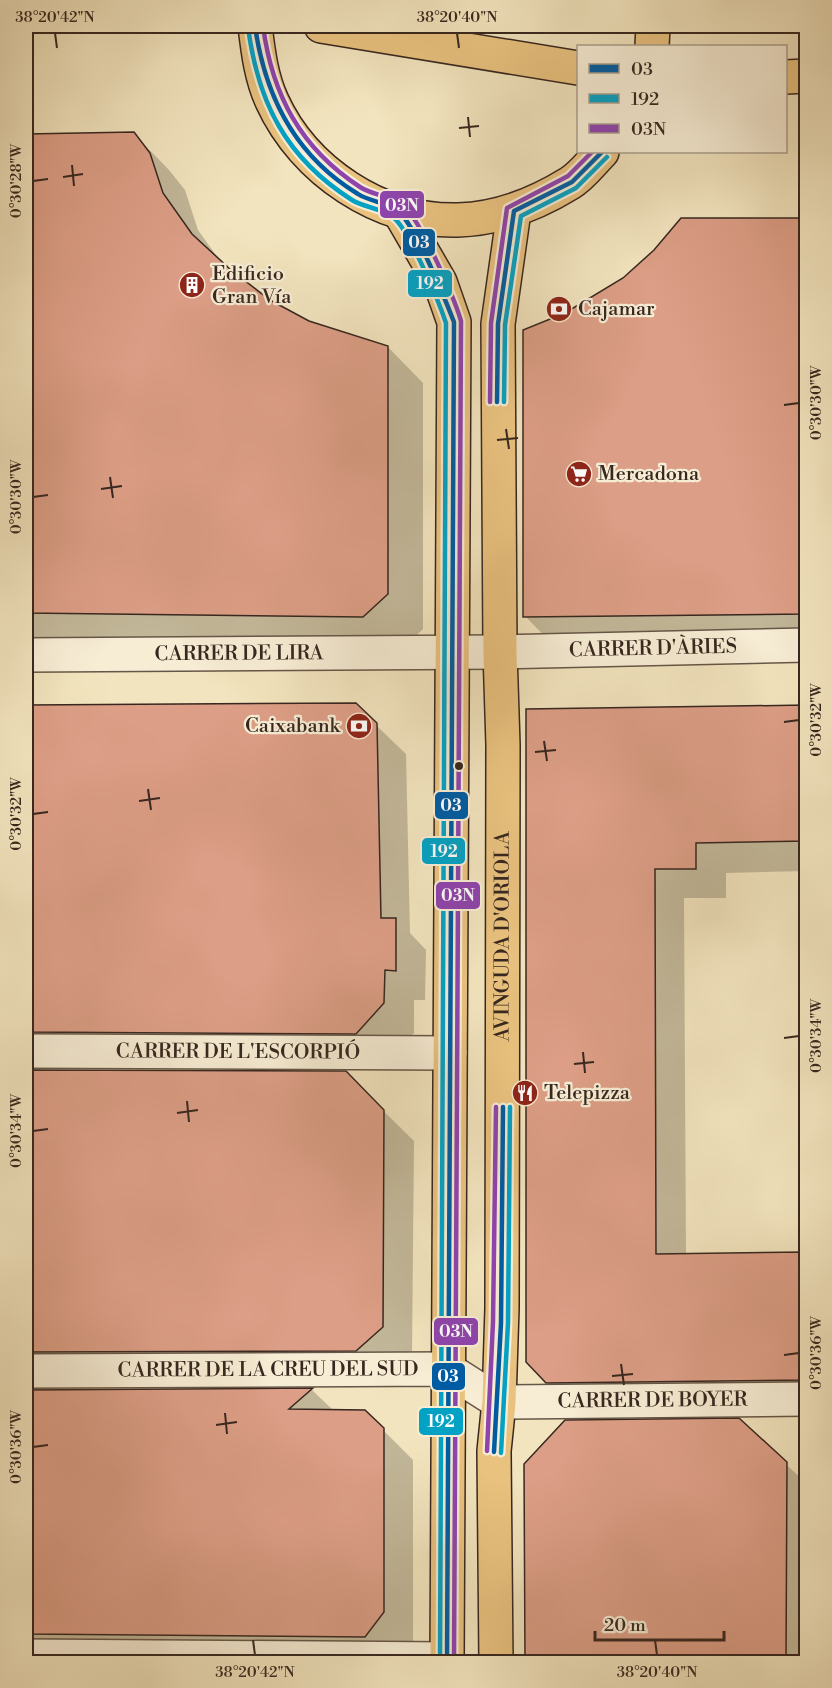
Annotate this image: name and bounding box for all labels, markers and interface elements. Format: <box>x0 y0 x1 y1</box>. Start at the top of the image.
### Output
text: 38°20'42"N <box>15 8 95 27</box>
text: 38°20'40"N <box>417 8 497 27</box>
legend <box>577 45 787 153</box>
text: 03 <box>631 58 653 81</box>
text: 192 <box>631 88 659 111</box>
text: 03N <box>631 118 667 141</box>
text: 0°30'28"W <box>7 143 26 218</box>
line badge: 03N <box>379 190 425 219</box>
text: 03N <box>385 196 419 216</box>
line badge: 03 <box>402 228 436 257</box>
text: 03 <box>408 233 430 253</box>
place label: Edificio Gran Vía <box>212 262 292 310</box>
line badge: 192 <box>407 269 453 298</box>
building icon: Edificio Gran Vía <box>177 270 207 300</box>
text: 192 <box>416 274 444 294</box>
bank icon: Cajamar <box>544 294 574 324</box>
place label: Cajamar <box>578 297 655 322</box>
text: 0°30'30"W <box>807 365 826 440</box>
text: 0°30'30"W <box>7 459 26 534</box>
supermarket icon: Mercadona <box>564 459 594 489</box>
place label: Mercadona <box>598 462 700 487</box>
street label: CARRER D'ÀRIES <box>569 634 737 663</box>
street label: CARRER DE LIRA <box>154 641 325 667</box>
text: 0°30'32"W <box>807 683 826 757</box>
bank icon: Caixabank <box>344 711 374 741</box>
place label: Caixabank <box>245 714 342 739</box>
unlabelled marker <box>453 760 465 772</box>
text: 0°30'32"W <box>7 777 26 851</box>
line badge: 03 <box>434 791 469 820</box>
text: 03 <box>440 796 462 816</box>
street label: AVINGUDA D'ORIOLA <box>490 830 515 1042</box>
line badge: 192 <box>421 837 466 865</box>
text: 192 <box>430 842 458 862</box>
line badge: 03N <box>435 881 481 910</box>
text: 03N <box>441 886 475 906</box>
text: 0°30'34"W <box>807 999 826 1073</box>
street label: CARRER DE L'ESCORPIÓ <box>116 1039 360 1065</box>
restaurant icon: Telepizza <box>510 1078 540 1108</box>
place label: Telepizza <box>544 1081 631 1106</box>
text: 0°30'34"W <box>7 1094 26 1168</box>
text: 0°30'36"W <box>807 1316 826 1390</box>
line badge: 03N <box>433 1317 479 1346</box>
text: 03N <box>439 1322 473 1342</box>
street label: CARRER DE LA CREU DEL SUD <box>117 1357 419 1383</box>
line badge: 03 <box>431 1362 466 1391</box>
text: 03 <box>437 1367 459 1387</box>
street label: CARRER DE BOYER <box>557 1387 749 1414</box>
line badge: 192 <box>418 1407 464 1436</box>
text: 0°30'36"W <box>7 1410 26 1484</box>
text: 192 <box>427 1412 455 1432</box>
scale bar <box>595 1604 724 1642</box>
text: 20 m <box>604 1614 646 1637</box>
text: 38°20'42"N <box>215 1663 295 1682</box>
text: 38°20'40"N <box>617 1663 697 1682</box>

